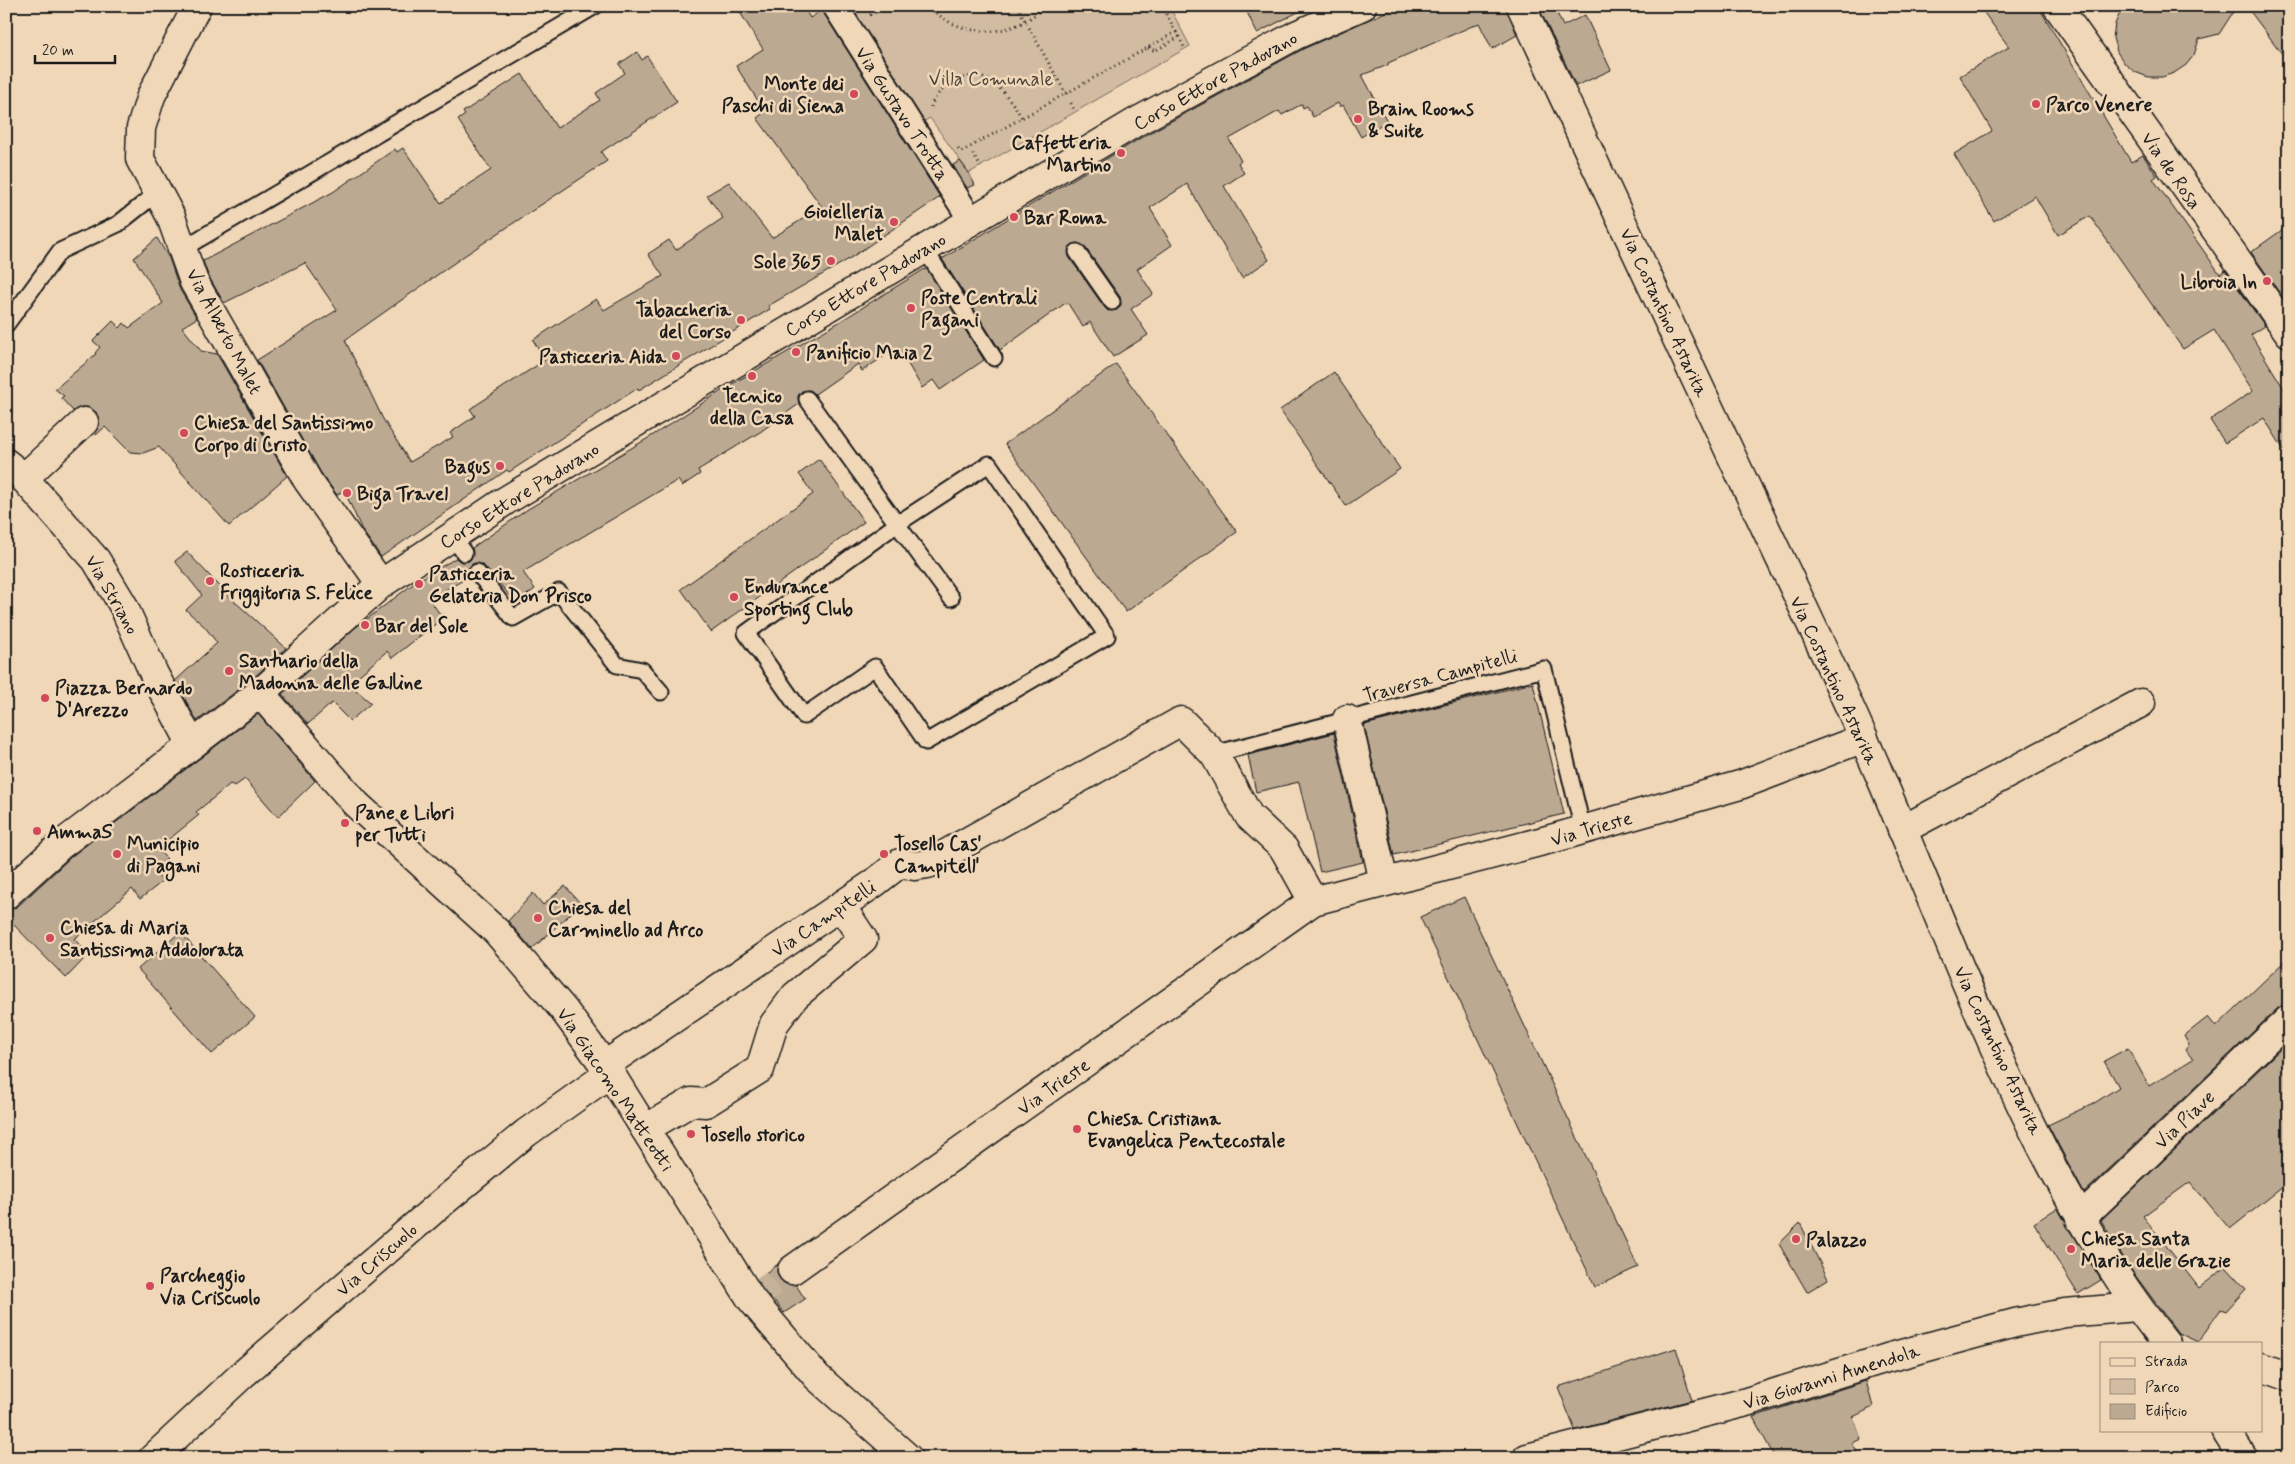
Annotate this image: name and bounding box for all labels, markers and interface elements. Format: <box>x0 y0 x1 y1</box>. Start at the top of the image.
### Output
street label: Corso Ettore Padovano <box>1129 26 1302 137</box>
scale bar <box>35 32 115 64</box>
text: 20 m <box>42 41 74 61</box>
street label: Via Gustavo Trotta <box>849 42 954 186</box>
park label: Villa Comunale <box>929 67 1053 92</box>
place label: Monte dei Paschi di Siena <box>722 72 844 119</box>
marker: Monte dei Paschi di Siena <box>848 88 860 100</box>
place label: Parco Venere <box>2046 93 2152 118</box>
place label: Brain Rooms & Suite <box>1368 97 1474 144</box>
marker: Parco Venere <box>2030 98 2042 110</box>
marker: Brain Rooms & Suite <box>1352 113 1364 125</box>
street label: Via de Rosa <box>2135 127 2207 215</box>
place label: Caffetteria Martino <box>1011 131 1112 178</box>
marker: Caffetteria Martino <box>1115 147 1127 159</box>
place label: Gioielleria Malet <box>803 200 884 247</box>
place label: Bar Roma <box>1024 206 1107 231</box>
marker: Bar Roma <box>1008 211 1020 223</box>
marker: Gioielleria Malet <box>888 216 900 228</box>
street label: Via Costantino Astarita <box>1613 224 1714 402</box>
street label: Corso Ettore Padovano <box>781 227 951 343</box>
place label: Sole 365 <box>754 250 821 275</box>
marker: Sole 365 <box>825 255 837 267</box>
street label: Via Alberto Malet <box>180 264 267 399</box>
place label: Libroia In <box>2181 270 2257 295</box>
marker: Libroia In <box>2261 275 2273 287</box>
place label: Poste Centrali Pagani <box>921 286 1037 336</box>
place label: Tabaccheria del Corso <box>636 298 732 345</box>
marker: Poste Centrali Pagani <box>905 302 917 314</box>
marker: Tabaccheria del Corso <box>735 314 747 326</box>
place label: Panificio Maia 2 <box>806 341 933 366</box>
place label: Pasticceria Aida <box>539 345 667 370</box>
marker: Panificio Maia 2 <box>790 346 802 358</box>
marker: Pasticceria Aida <box>670 350 682 362</box>
marker: Tecnico della Casa <box>746 370 758 382</box>
place label: Tecnico della Casa <box>710 384 794 431</box>
place label: Chiesa del Santissimo Corpo di Cristo <box>194 411 374 458</box>
marker: Chiesa del Santissimo Corpo di Cristo <box>178 427 190 439</box>
street label: Corso Ettore Padovano <box>435 437 604 556</box>
place label: Bagus <box>445 455 490 483</box>
marker: Bagus <box>494 460 506 472</box>
place label: Biga Travel <box>357 482 448 510</box>
marker: Biga Travel <box>341 487 353 499</box>
street label: Via Striano <box>79 550 145 639</box>
place label: Rosticceria Friggitoria S. Felice <box>220 559 373 609</box>
place label: Pasticceria Gelateria Don Prisco <box>429 562 592 609</box>
marker: Rosticceria Friggitoria S. Felice <box>204 575 216 587</box>
place label: Endurance Sporting Club <box>744 575 853 625</box>
marker: Pasticceria Gelateria Don Prisco <box>413 578 425 590</box>
marker: Endurance Sporting Club <box>728 591 740 603</box>
street label: Via Costantino Astarita <box>1783 592 1884 770</box>
place label: Bar del Sole <box>375 614 469 639</box>
marker: Bar del Sole <box>359 619 371 631</box>
street label: Traversa Campitelli <box>1360 644 1520 709</box>
place label: Santuario della Madonna delle Galline <box>239 649 423 696</box>
marker: Santuario della Madonna delle Galline <box>223 665 235 677</box>
place label: Piazza Bernardo D'Arezzo <box>55 676 192 723</box>
marker: Piazza Bernardo D'Arezzo <box>39 692 51 704</box>
place label: Pane e Libri per Tutti <box>355 801 454 848</box>
street label: Via Trieste <box>1548 806 1635 853</box>
marker: Pane e Libri per Tutti <box>339 817 351 829</box>
place label: AmmaS <box>47 820 113 845</box>
marker: AmmaS <box>31 825 43 837</box>
place label: Municipio di Pagani <box>127 832 200 882</box>
place label: Tosello Cas' Campitell' <box>894 832 982 879</box>
marker: Municipio di Pagani <box>111 848 123 860</box>
marker: Tosello Cas' Campitell' <box>878 848 890 860</box>
street label: Via Campitelli <box>767 875 881 964</box>
place label: Chiesa del Carminello ad Arco <box>548 896 703 943</box>
marker: Chiesa del Carminello ad Arco <box>532 912 544 924</box>
place label: Chiesa di Maria Santissima Addolorata <box>60 916 244 963</box>
marker: Chiesa di Maria Santissima Addolorata <box>44 932 56 944</box>
street label: Via Costantino Astarita <box>1947 962 2048 1140</box>
street label: Via Giacomo Matteotti <box>551 1003 679 1177</box>
street label: Via Trieste <box>1012 1053 1095 1121</box>
street label: Via Piave <box>2149 1085 2221 1155</box>
place label: Chiesa Cristiana Evangelica Pentecostale <box>1087 1107 1285 1157</box>
place label: Tosello storico <box>701 1123 805 1148</box>
marker: Chiesa Cristiana Evangelica Pentecostale <box>1071 1123 1083 1135</box>
marker: Tosello storico <box>685 1128 697 1140</box>
street label: Via Criscuolo <box>331 1218 423 1302</box>
place label: Chiesa Santa Maria delle Grazie <box>2081 1227 2231 1274</box>
place label: Palazzo <box>1806 1228 1867 1253</box>
marker: Palazzo <box>1790 1233 1802 1245</box>
marker: Chiesa Santa Maria delle Grazie <box>2065 1243 2077 1255</box>
place label: Parcheggio Via Criscuolo <box>160 1264 260 1311</box>
marker: Parcheggio Via Criscuolo <box>144 1280 156 1292</box>
street label: Via Giovanni Amendola <box>1740 1338 1923 1416</box>
legend <box>2100 1342 2262 1432</box>
text: Strada <box>2145 1352 2188 1372</box>
text: Parco <box>2145 1378 2179 1398</box>
text: Edificio <box>2145 1402 2187 1422</box>

